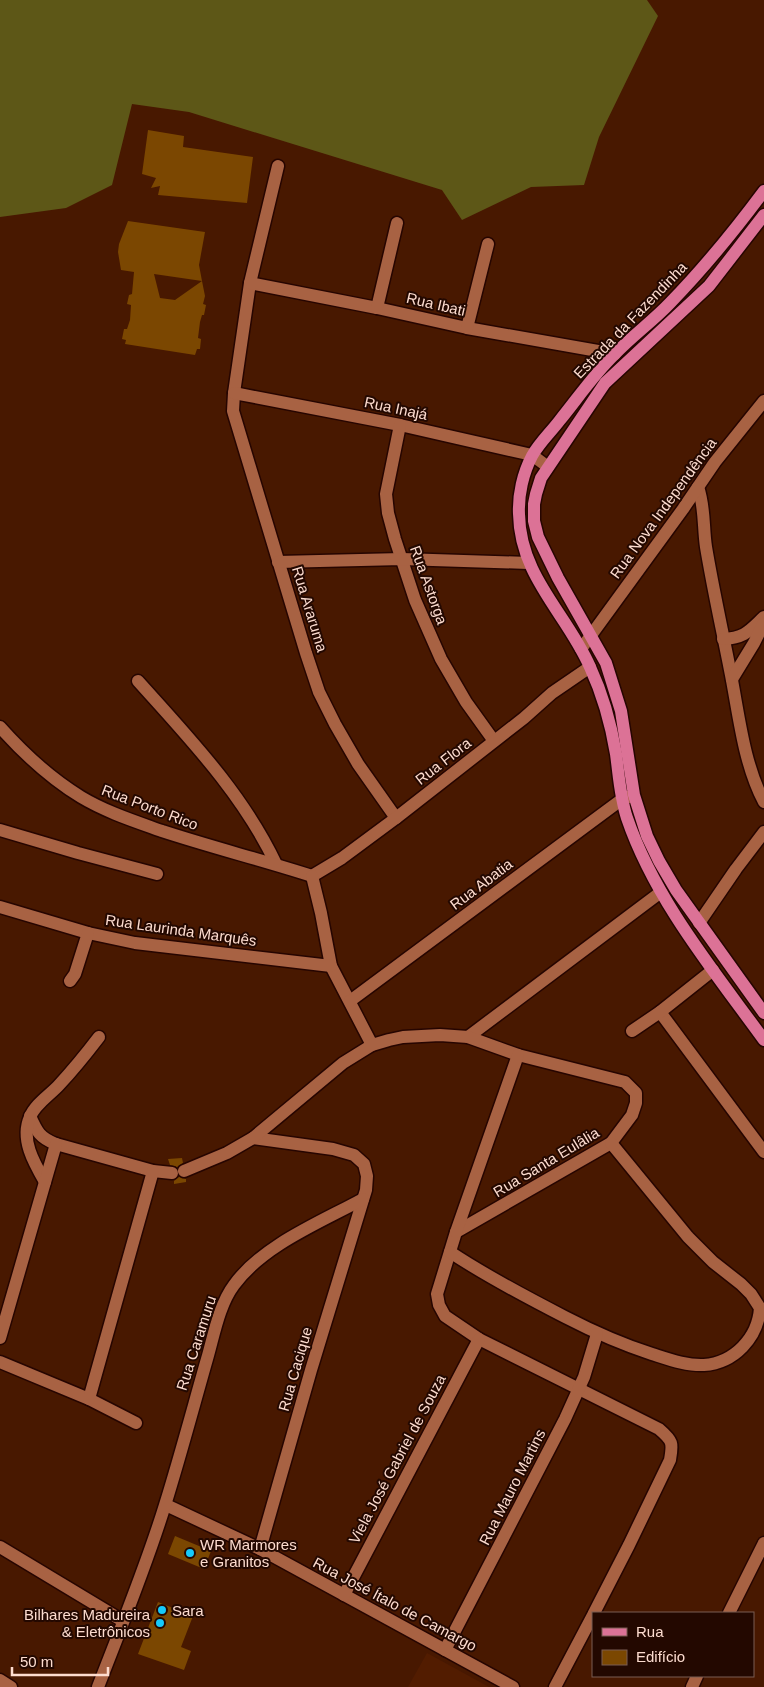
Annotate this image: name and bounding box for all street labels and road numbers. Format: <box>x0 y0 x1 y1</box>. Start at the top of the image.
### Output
street label: Estrada da Fazendinha <box>570 258 690 382</box>
street label: Rua Ibati <box>405 289 467 319</box>
street label: Rua Inajá <box>363 393 430 423</box>
street label: Rua Nova Independência <box>606 434 720 581</box>
street label: Rua Astorga <box>407 543 451 627</box>
street label: Rua Araruma <box>289 564 331 654</box>
street label: Rua Flora <box>412 734 475 788</box>
street label: Rua Porto Rico <box>99 781 201 833</box>
street label: Rua Abatia <box>447 855 516 913</box>
street label: Rua Laurinda Marquês <box>104 911 258 949</box>
street label: Rua Santa Eulâlia <box>490 1123 602 1200</box>
street label: Rua Caramuru <box>173 1294 219 1392</box>
street label: Rua Cacique <box>275 1325 315 1413</box>
street label: Viela José Gabriel de Souza <box>345 1371 449 1546</box>
street label: Rua Mauro Martins <box>475 1426 549 1548</box>
street label: Rua José Ítalo de Camargo <box>310 1554 480 1654</box>

